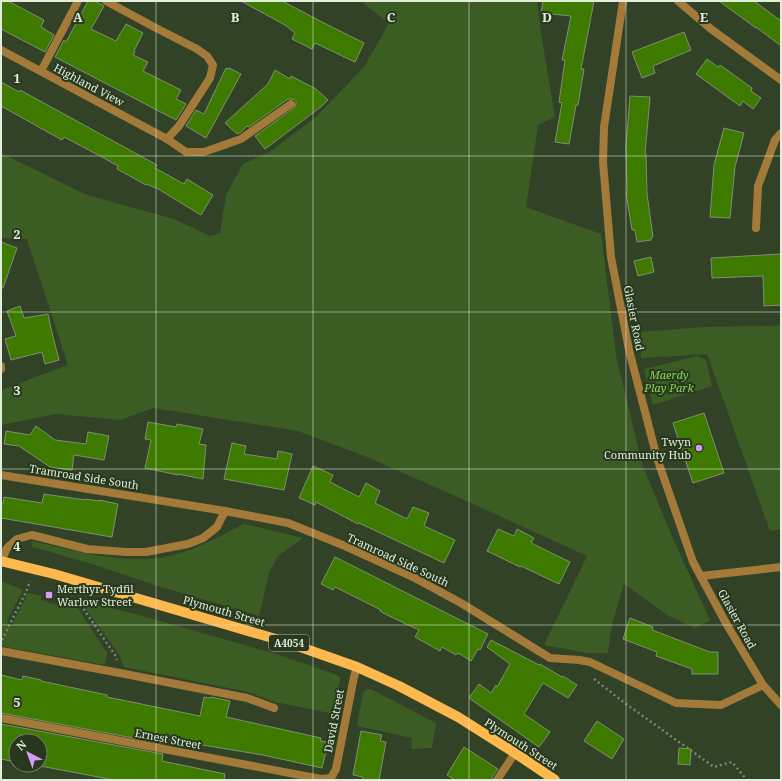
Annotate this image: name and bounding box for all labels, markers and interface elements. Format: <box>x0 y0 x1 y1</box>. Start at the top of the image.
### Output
text: A <box>73 8 83 26</box>
text: B <box>231 8 240 26</box>
text: C <box>387 8 396 26</box>
text: D <box>542 8 552 26</box>
text: E <box>700 8 709 26</box>
street label: Highland View <box>51 60 128 110</box>
text: 1 <box>13 69 21 87</box>
text: 2 <box>13 225 21 243</box>
street label: Glasier Road <box>621 284 648 352</box>
park label: Maerdy Play Park <box>643 367 695 395</box>
text: 3 <box>13 381 21 399</box>
place label: Twyn Community Hub <box>604 434 691 462</box>
marker: Twyn Community Hub <box>694 443 704 453</box>
street label: Tramroad Side South <box>28 460 140 493</box>
street label: Tramroad Side South <box>345 529 452 590</box>
text: 4 <box>13 537 21 555</box>
place label: Merthyr Tydfil Warlow Street <box>57 581 134 609</box>
street label: Glasier Road <box>715 586 760 652</box>
marker: Merthyr Tydfil Warlow Street <box>44 590 54 600</box>
street label: Plymouth Street <box>182 592 267 629</box>
road number: A4054 <box>269 635 309 651</box>
street label: David Street <box>320 688 347 754</box>
text: 5 <box>13 693 21 711</box>
street label: Plymouth Street <box>482 714 561 773</box>
street label: Ernest Street <box>134 725 203 752</box>
north arrow <box>8 733 48 773</box>
text: N <box>13 736 30 754</box>

